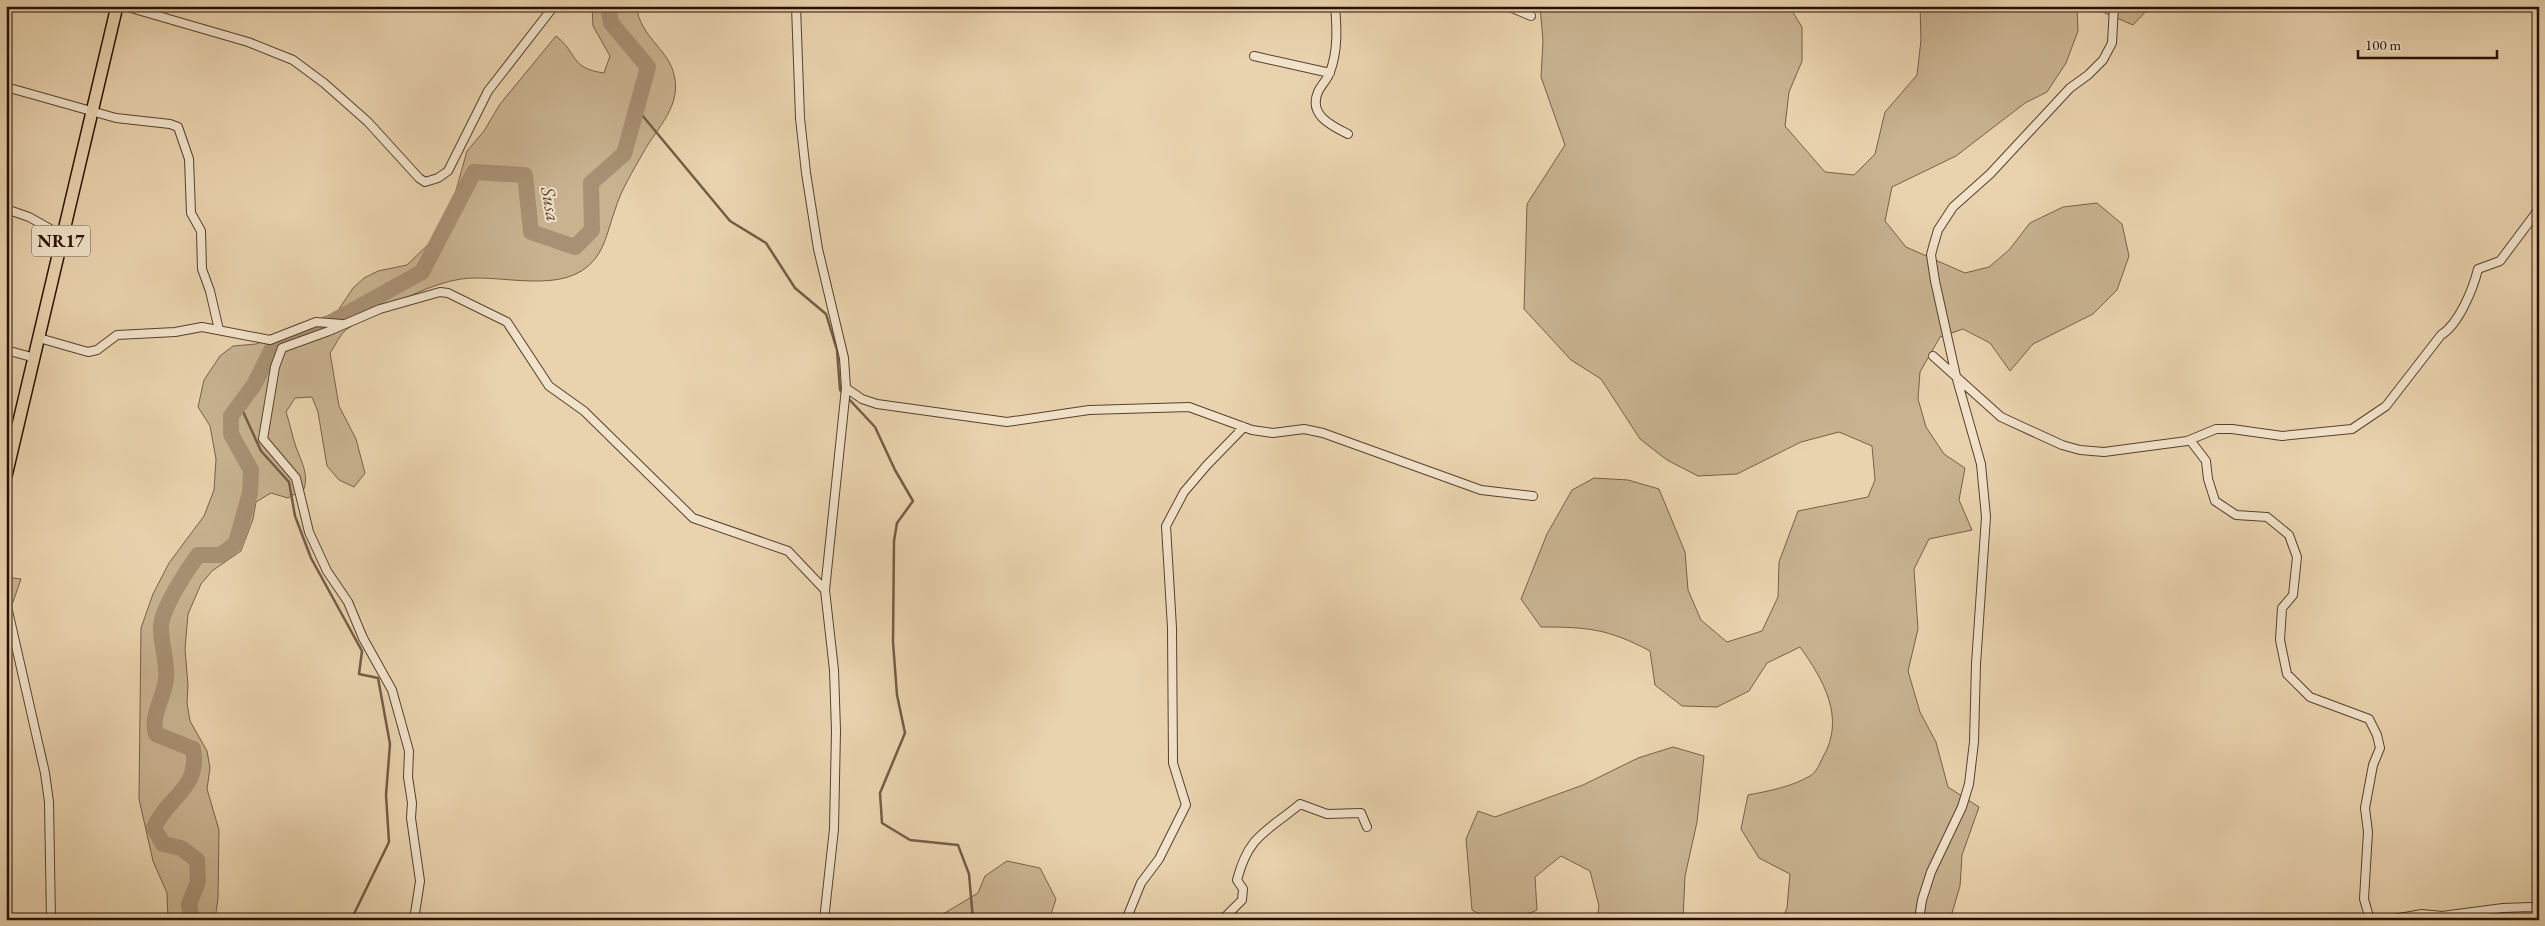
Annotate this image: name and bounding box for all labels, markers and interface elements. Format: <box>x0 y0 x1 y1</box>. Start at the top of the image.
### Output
scale bar <box>2358 28 2496 60</box>
text: 100 m <box>2365 35 2402 54</box>
water label: Susa <box>535 184 567 223</box>
road number: NR17 <box>32 226 90 256</box>

